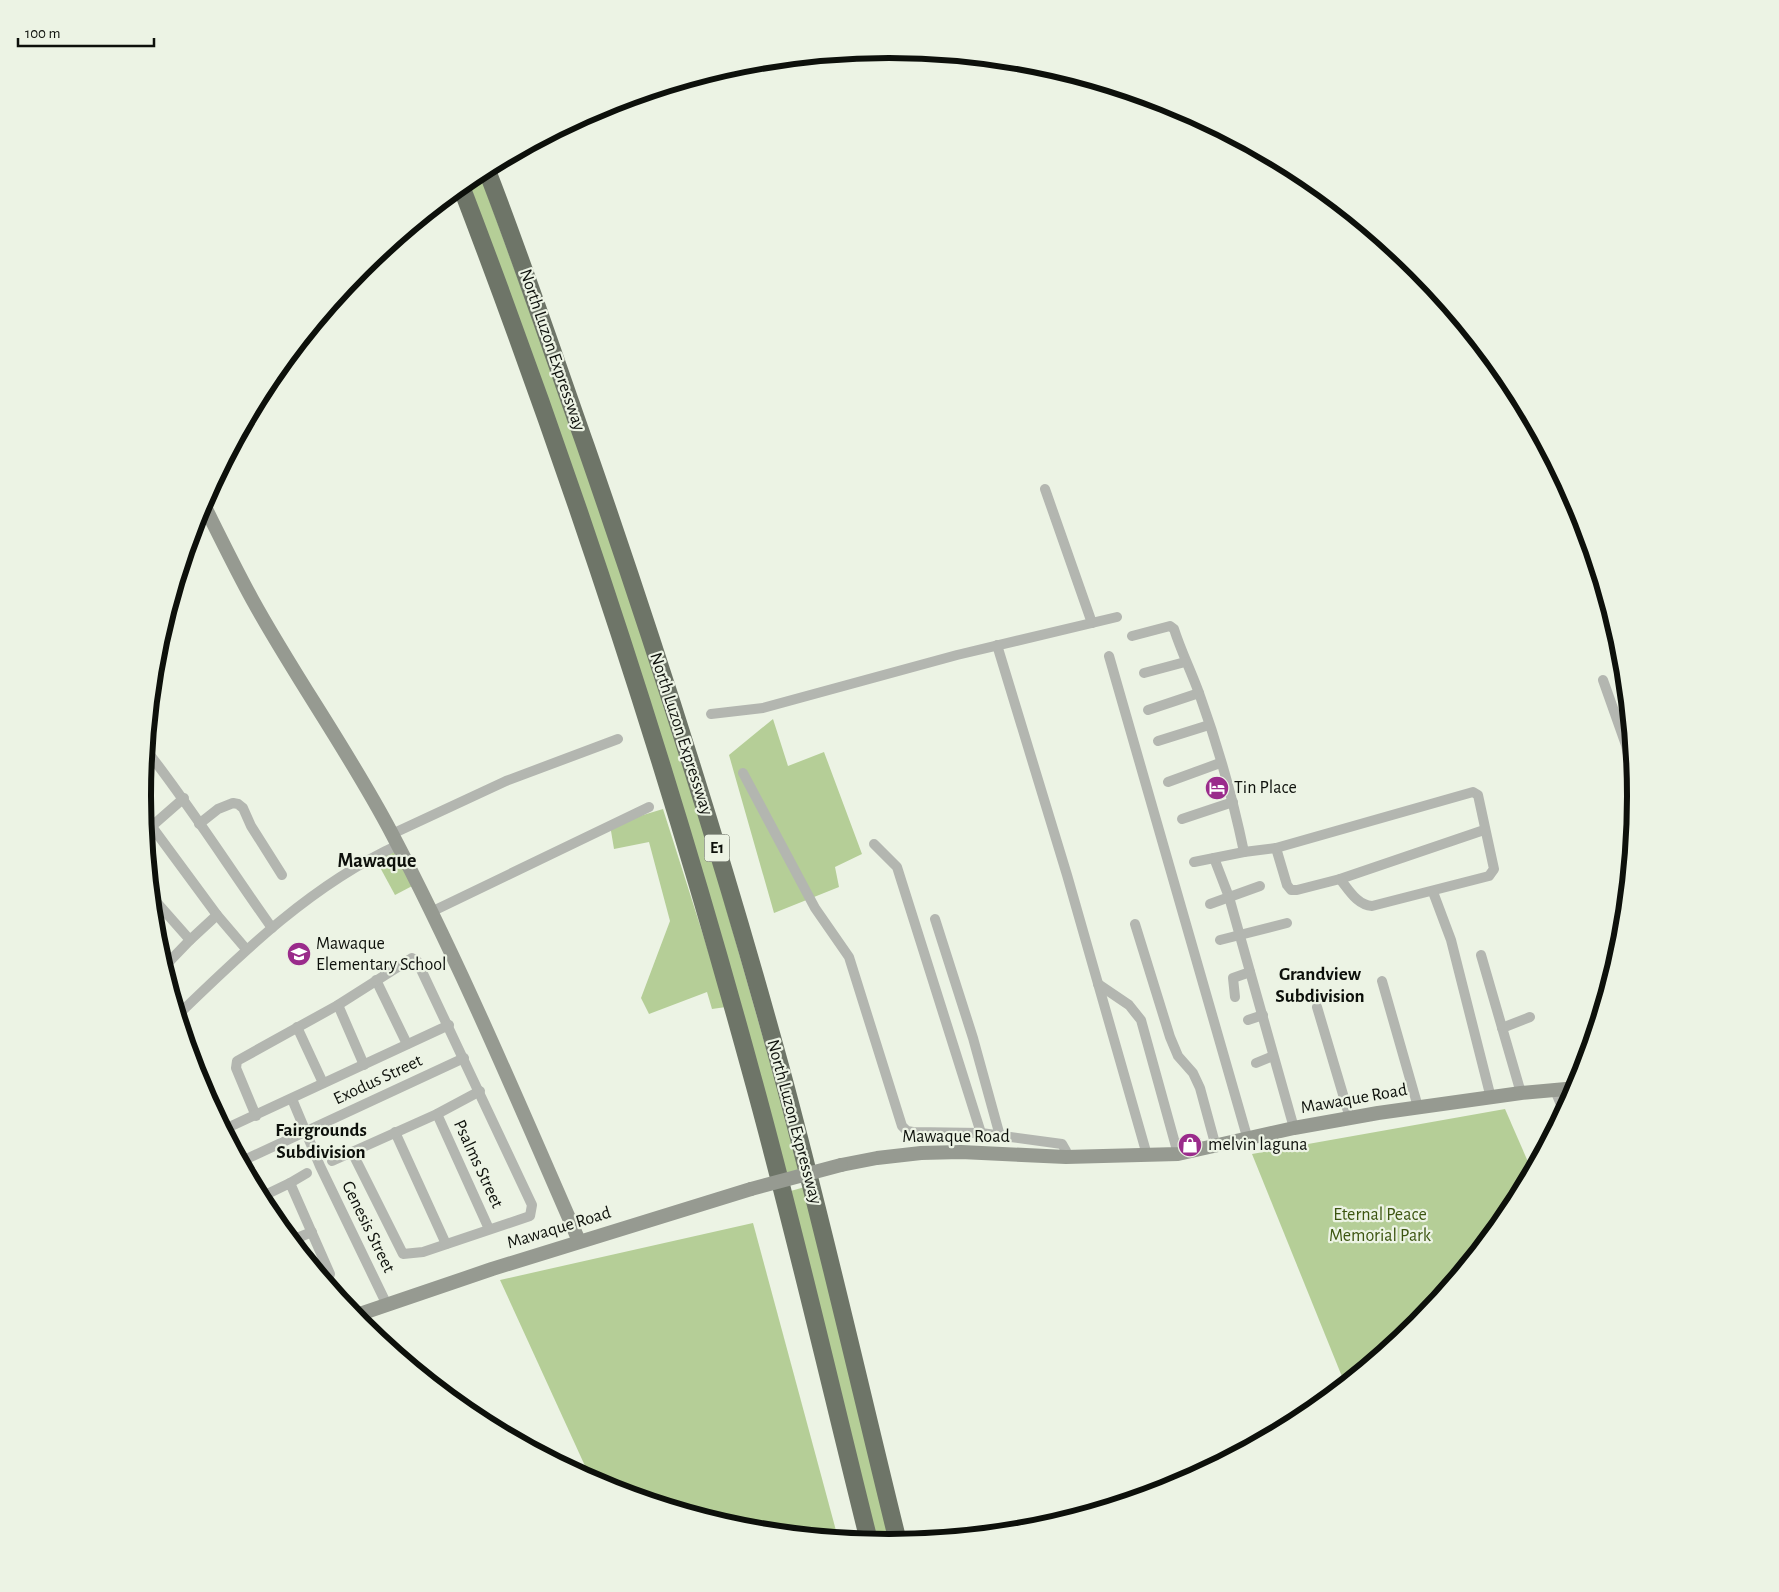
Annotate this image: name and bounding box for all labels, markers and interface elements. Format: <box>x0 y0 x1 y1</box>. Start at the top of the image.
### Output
scale bar <box>18 15 154 47</box>
text: 100 m <box>25 26 60 41</box>
street label: North Luzon Expressway <box>516 267 588 433</box>
street label: North Luzon Expressway <box>646 651 716 818</box>
hotel icon: Tin Place <box>1204 775 1230 801</box>
place label: Tin Place <box>1234 779 1297 797</box>
road number: E1 <box>704 834 730 861</box>
district label: Mawaque <box>338 851 416 871</box>
place label: Mawaque Elementary School <box>316 935 447 974</box>
school or university icon: Mawaque Elementary School <box>286 941 312 967</box>
district label: Grandview Subdivision <box>1275 965 1365 1006</box>
street label: North Luzon Expressway <box>763 1038 825 1207</box>
street label: Exodus Street <box>331 1052 425 1108</box>
street label: Mawaque Road <box>1299 1081 1409 1117</box>
street label: Psalms Street <box>450 1117 506 1211</box>
district label: Fairgrounds Subdivision <box>275 1121 367 1162</box>
street label: Mawaque Road <box>902 1128 1010 1146</box>
shop icon: melvin laguna <box>1177 1132 1203 1158</box>
place label: melvin laguna <box>1208 1136 1308 1154</box>
street label: Genesis Street <box>338 1178 398 1276</box>
street label: Mawaque Road <box>505 1204 613 1252</box>
park label: Eternal Peace Memorial Park <box>1329 1206 1432 1245</box>

